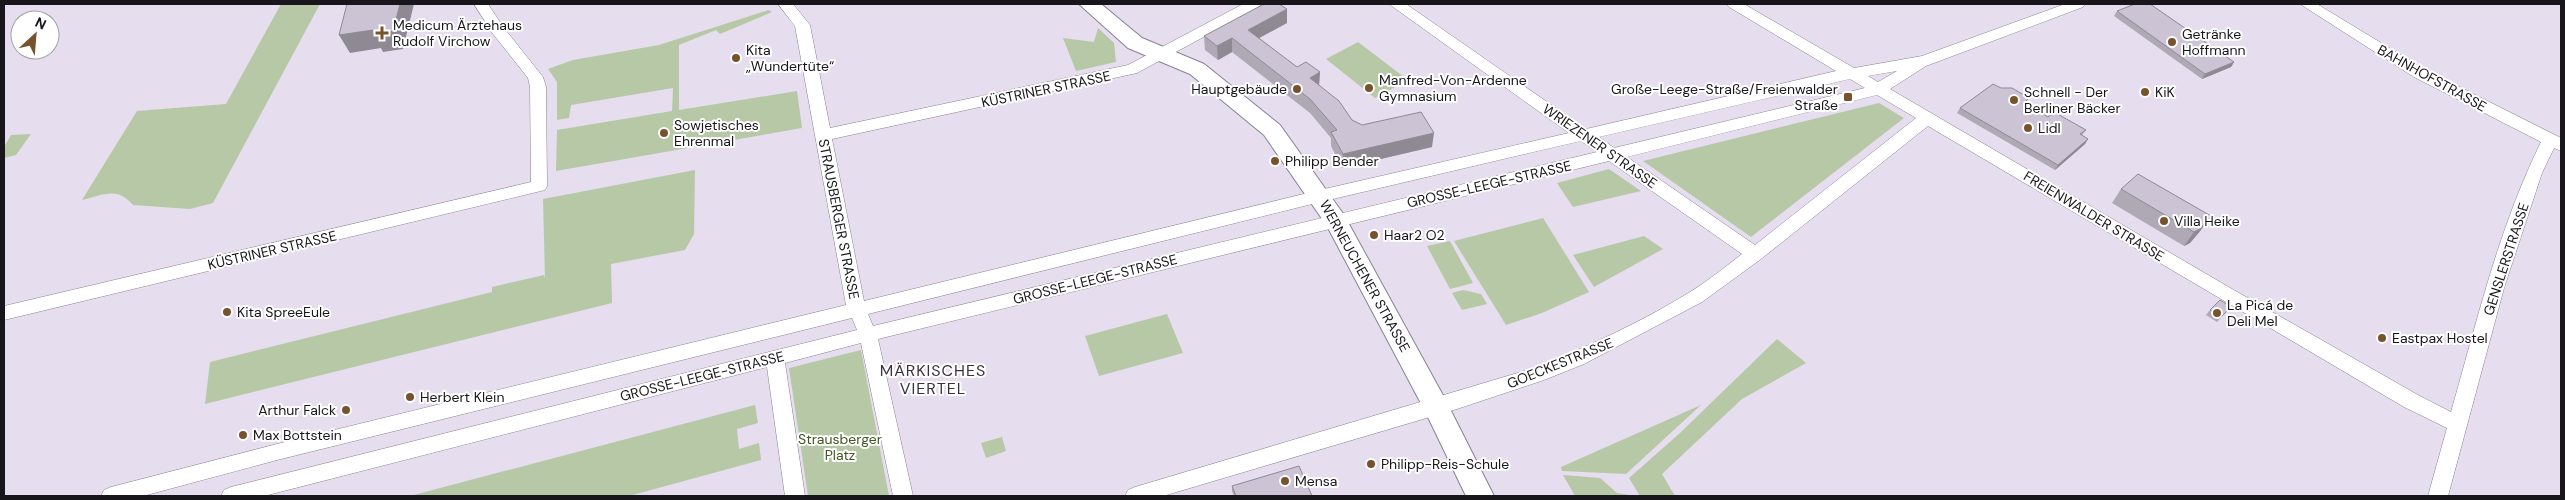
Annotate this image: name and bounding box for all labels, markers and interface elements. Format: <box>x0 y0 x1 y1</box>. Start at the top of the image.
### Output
north arrow <box>10 10 60 60</box>
text: N <box>32 13 49 34</box>
place label: Medicum Ärztehaus Rudolf Virchow <box>393 16 522 50</box>
place label: Getränke Hoffmann <box>2182 25 2246 59</box>
marker: Medicum Ärztehaus Rudolf Virchow <box>375 26 389 40</box>
marker: Getränke Hoffmann <box>2166 36 2178 48</box>
place label: Kita „Wundertüte“ <box>746 41 834 75</box>
street label: BAHNHOFSTRASSE <box>2374 41 2490 116</box>
marker: Kita „Wundertüte“ <box>730 52 742 64</box>
street label: KÜSTRINER STRASSE <box>980 66 1112 112</box>
place label: Manfred-Von-Ardenne Gymnasium <box>1379 71 1527 105</box>
place label: Hauptgebäude <box>1191 80 1287 98</box>
place label: Große-Leege-Straße/Freienwalder Straße <box>1611 80 1838 114</box>
marker: Manfred-Von-Ardenne Gymnasium <box>1363 82 1375 94</box>
marker: Hauptgebäude <box>1291 83 1303 95</box>
place label: Schnell - Der Berliner Bäcker <box>2024 83 2121 117</box>
place label: KiK <box>2155 83 2175 101</box>
marker: KiK <box>2139 86 2151 98</box>
marker: Große-Leege-Straße/Freienwalder Straße <box>1842 91 1854 103</box>
marker: Schnell - Der Berliner Bäcker <box>2008 94 2020 106</box>
street label: WRIEZENER STRASSE <box>1539 100 1661 192</box>
place label: Sowjetisches Ehrenmal <box>674 116 759 150</box>
place label: Lidl <box>2038 119 2061 137</box>
marker: Lidl <box>2022 122 2034 134</box>
marker: Sowjetisches Ehrenmal <box>658 127 670 139</box>
street label: STRAUSBERGER STRASSE <box>815 137 863 301</box>
place label: Philipp Bender <box>1285 152 1379 170</box>
marker: Philipp Bender <box>1269 155 1281 167</box>
street label: GROSSE-LEEGE-STRASSE <box>1405 156 1573 212</box>
street label: FREIENWALDER STRASSE <box>2020 167 2168 265</box>
street label: WERNEUCHENER STRASSE <box>1316 197 1414 355</box>
street label: GENSLERSTRASSE <box>2479 200 2533 318</box>
place label: Villa Heike <box>2174 212 2240 230</box>
marker: Villa Heike <box>2158 215 2170 227</box>
street label: KÜSTRINER STRASSE <box>206 226 338 274</box>
place label: Haar2 O2 <box>1384 226 1445 244</box>
marker: Haar2 O2 <box>1368 229 1380 241</box>
street label: GROSSE-LEEGE-STRASSE <box>1011 250 1179 308</box>
place label: La Picá de Deli Mel <box>2227 296 2293 330</box>
place label: Kita SpreeEule <box>237 303 330 321</box>
marker: Kita SpreeEule <box>221 306 233 318</box>
marker: La Picá de Deli Mel <box>2211 307 2223 319</box>
place label: Eastpax Hostel <box>2392 329 2488 347</box>
marker: Eastpax Hostel <box>2376 332 2388 344</box>
street label: GOECKESTRASSE <box>1504 333 1616 393</box>
street label: GROSSE-LEEGE-STRASSE <box>618 347 786 405</box>
district label: MÄRKISCHES VIERTEL <box>880 360 986 399</box>
place label: Herbert Klein <box>420 388 504 406</box>
marker: Herbert Klein <box>404 391 416 403</box>
place label: Arthur Falck <box>258 401 336 419</box>
marker: Arthur Falck <box>340 404 352 416</box>
place label: Max Bottstein <box>253 426 342 444</box>
marker: Max Bottstein <box>237 429 249 441</box>
park label: Strausberger Platz <box>798 430 882 464</box>
place label: Philipp-Reis-Schule <box>1381 455 1509 473</box>
marker: Philipp-Reis-Schule <box>1365 458 1377 470</box>
place label: Mensa <box>1295 472 1337 490</box>
marker: Mensa <box>1279 475 1291 487</box>

